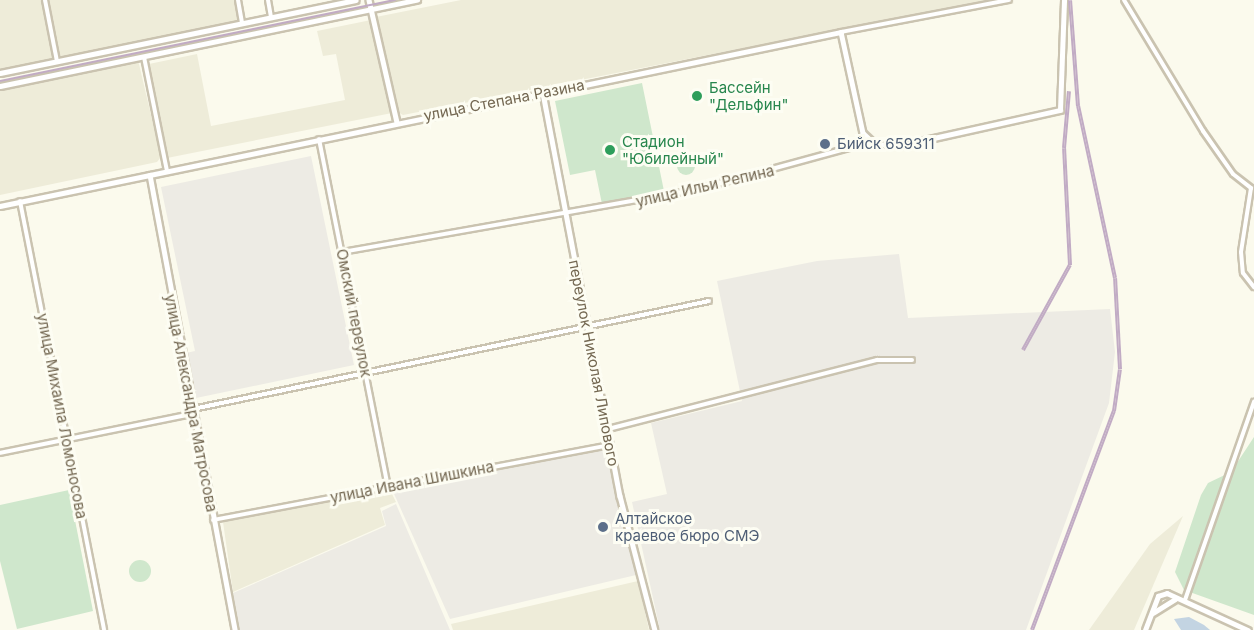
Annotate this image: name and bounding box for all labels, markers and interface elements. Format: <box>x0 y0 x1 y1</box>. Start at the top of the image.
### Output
street label: улица Степана Разина <box>422 76 586 124</box>
place label: Бассейн "Дельфин" <box>709 78 788 113</box>
marker: Бассейн "Дельфин" <box>690 89 704 103</box>
place label: Стадион "Юбилейный" <box>622 132 724 167</box>
place label: Бийск 659311 <box>837 135 935 153</box>
marker: Бийск 659311 <box>818 137 832 151</box>
marker: Стадион "Юбилейный" <box>603 143 617 157</box>
street label: улица Ильи Репина <box>634 161 776 211</box>
street label: Омский переулок <box>333 247 375 379</box>
street label: переулок Николая Липового <box>565 258 623 468</box>
street label: улица Александра Матросова <box>161 293 221 513</box>
street label: улица Михаила Ломоносова <box>33 312 91 520</box>
street label: улица Ивана Шишкина <box>329 457 495 507</box>
place label: Алтайское краевое бюро СМЭ <box>615 509 759 544</box>
marker: Алтайское краевое бюро СМЭ <box>596 520 610 534</box>

